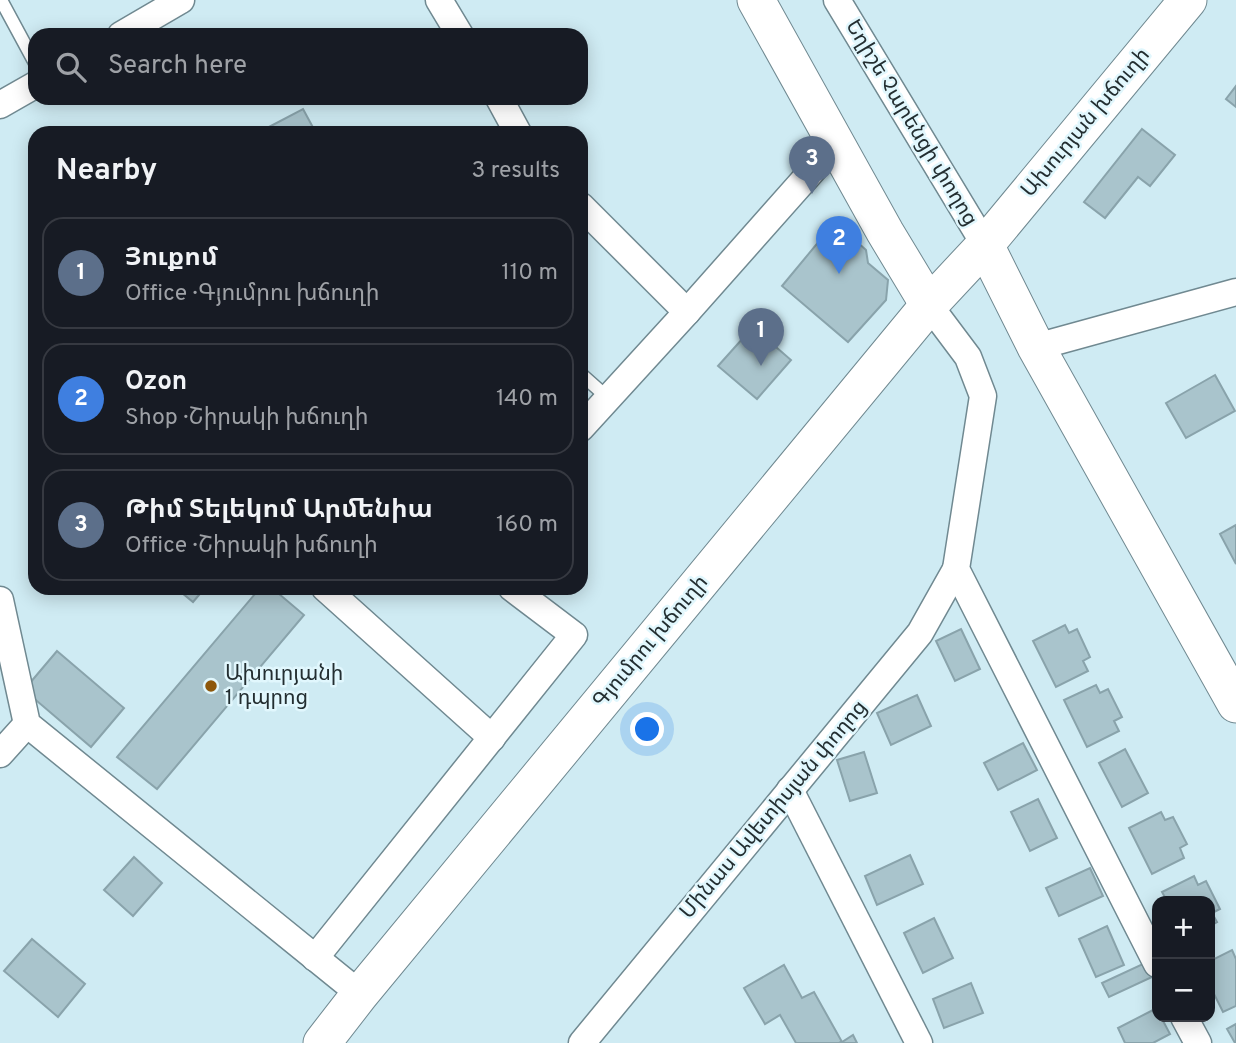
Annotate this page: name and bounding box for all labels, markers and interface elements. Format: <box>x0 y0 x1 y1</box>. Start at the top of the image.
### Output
street label: Եղիշե Չարենցի փողոց <box>839 15 983 231</box>
search box <box>28 28 588 105</box>
street label: Ախուրյան խճուղի <box>1016 43 1156 203</box>
icon: search <box>52 48 90 86</box>
text: Search here <box>108 50 247 83</box>
pin: 3 <box>789 136 835 194</box>
text: Nearby <box>56 153 157 190</box>
text: 3 results <box>471 157 560 186</box>
pin: 2 <box>816 216 862 274</box>
text: Յուքոմ <box>125 242 218 275</box>
text: 1 <box>76 259 86 288</box>
text: 110 m <box>501 259 558 288</box>
text: Office · Գյումրու խճուղի <box>125 280 379 309</box>
pin: 1 <box>738 308 784 366</box>
text: Ozon <box>125 366 187 399</box>
text: 2 <box>74 385 88 414</box>
text: 140 m <box>496 385 558 414</box>
text: Shop · Շիրակի խճուղի <box>125 404 368 433</box>
text: Թիմ Տելեկոմ Արմենիա <box>125 494 433 527</box>
text: 3 <box>74 511 88 540</box>
text: 160 m <box>496 511 558 540</box>
text: Office · Շիրակի խճուղի <box>125 532 378 561</box>
street label: Գյումրու խճուղի <box>587 570 715 714</box>
place label: Ախուրյանի 1 դպրոց <box>225 661 343 712</box>
marker: Ախուրյանի 1 դպրոց <box>203 678 219 694</box>
street label: Մինաս Ավետիսյան փողոց <box>674 695 874 925</box>
your location <box>630 712 664 746</box>
map controls <box>1152 896 1215 1022</box>
button: + <box>1152 896 1215 959</box>
button: − <box>1152 959 1215 1022</box>

